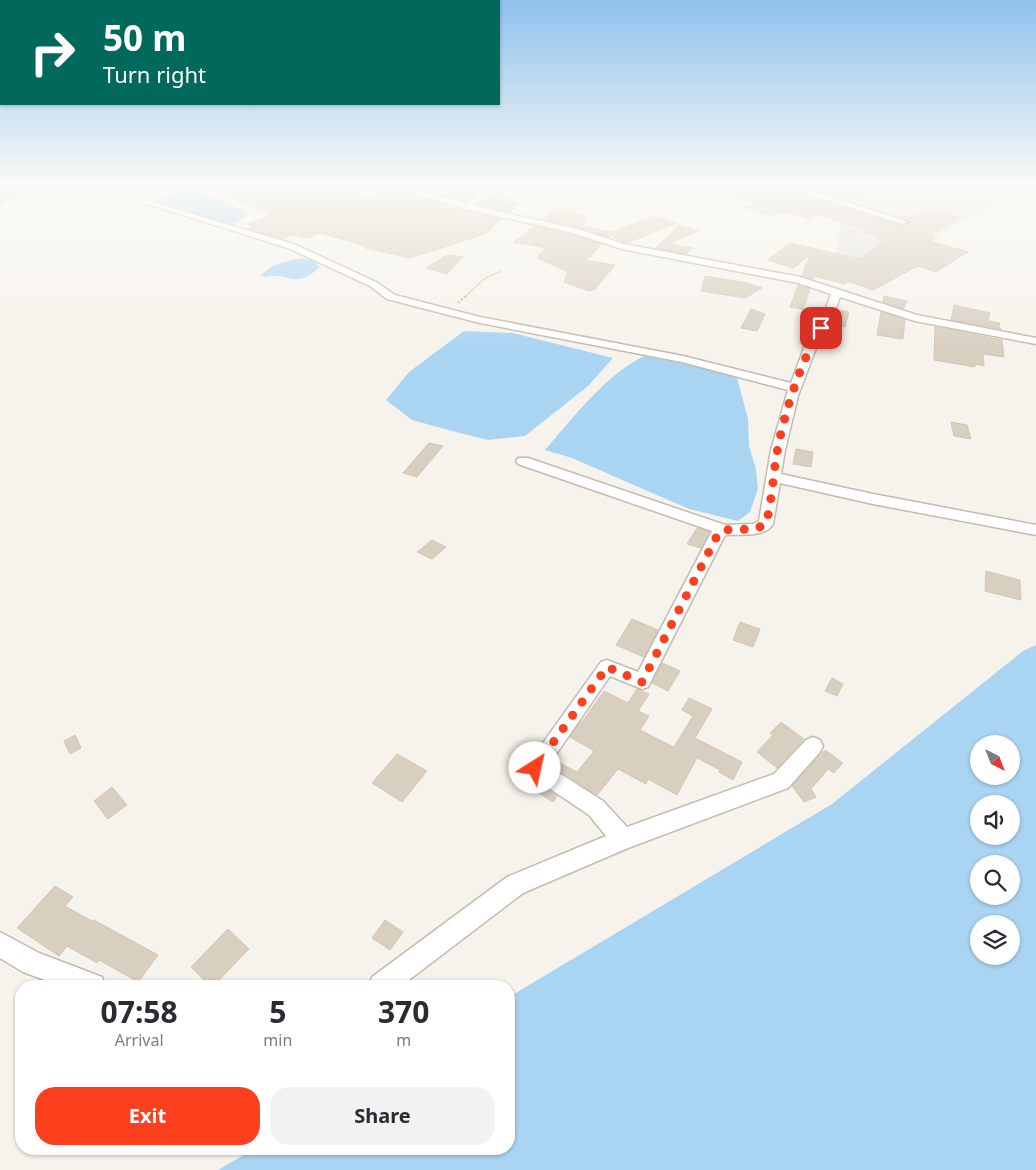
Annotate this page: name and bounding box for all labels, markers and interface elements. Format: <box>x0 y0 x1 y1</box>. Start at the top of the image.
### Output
text: 50 m <box>103 14 186 61</box>
icon: right <box>20 20 85 85</box>
text: Turn right <box>103 59 206 89</box>
pin <box>800 307 842 349</box>
icon: arrive <box>807 314 835 342</box>
north arrow <box>970 735 1020 785</box>
map controls <box>970 735 1020 965</box>
position arrow <box>508 741 560 793</box>
button: sound <box>970 795 1020 845</box>
button: search <box>970 855 1020 905</box>
button: layers <box>970 915 1020 965</box>
text: 07:58 <box>101 991 178 1032</box>
text: 5 <box>269 991 286 1032</box>
text: 370 <box>378 991 429 1032</box>
text: Arrival <box>115 1029 164 1051</box>
text: min <box>263 1029 292 1051</box>
text: m <box>396 1029 411 1051</box>
button: Exit <box>35 1087 260 1145</box>
button: Share <box>270 1087 495 1145</box>

